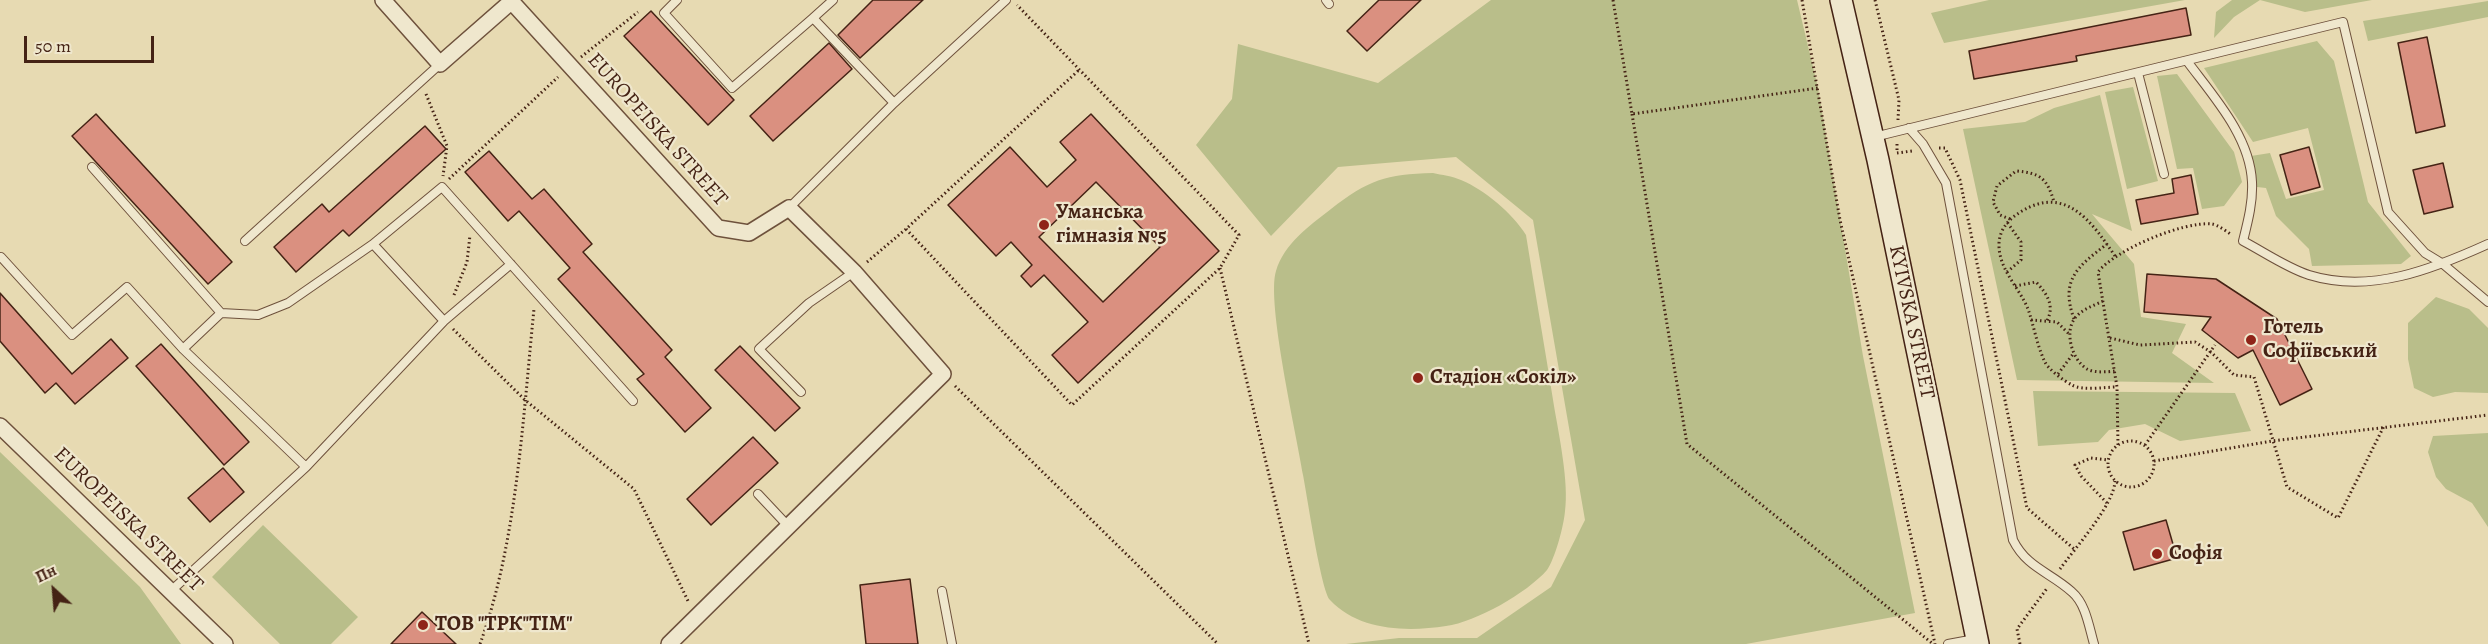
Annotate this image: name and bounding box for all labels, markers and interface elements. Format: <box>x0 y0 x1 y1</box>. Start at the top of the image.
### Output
scale bar <box>27 24 158 62</box>
text: 50 m <box>35 34 71 58</box>
street label: EUROPEISKA STREET <box>582 48 732 212</box>
place label: Уманська гімназія №5 <box>1056 200 1167 250</box>
marker: Уманська гімназія №5 <box>1037 218 1051 232</box>
street label: KYIVSKA STREET <box>1882 243 1940 401</box>
place label: Готель Софіївський <box>2263 315 2377 365</box>
marker: Готель Софіївський <box>2244 333 2258 347</box>
place label: Стадіон «Сокіл» <box>1430 365 1576 391</box>
marker: Стадіон «Сокіл» <box>1411 371 1425 385</box>
street label: EUROPEISKA STREET <box>48 442 208 598</box>
place label: Софія <box>2169 541 2223 567</box>
marker: Софія <box>2150 547 2164 561</box>
text: Пн <box>32 559 60 588</box>
north arrow <box>24 560 84 620</box>
place label: ТОВ "ТРК"ТІМ" <box>435 612 573 638</box>
marker: ТОВ "ТРК"ТІМ" <box>416 618 430 632</box>

